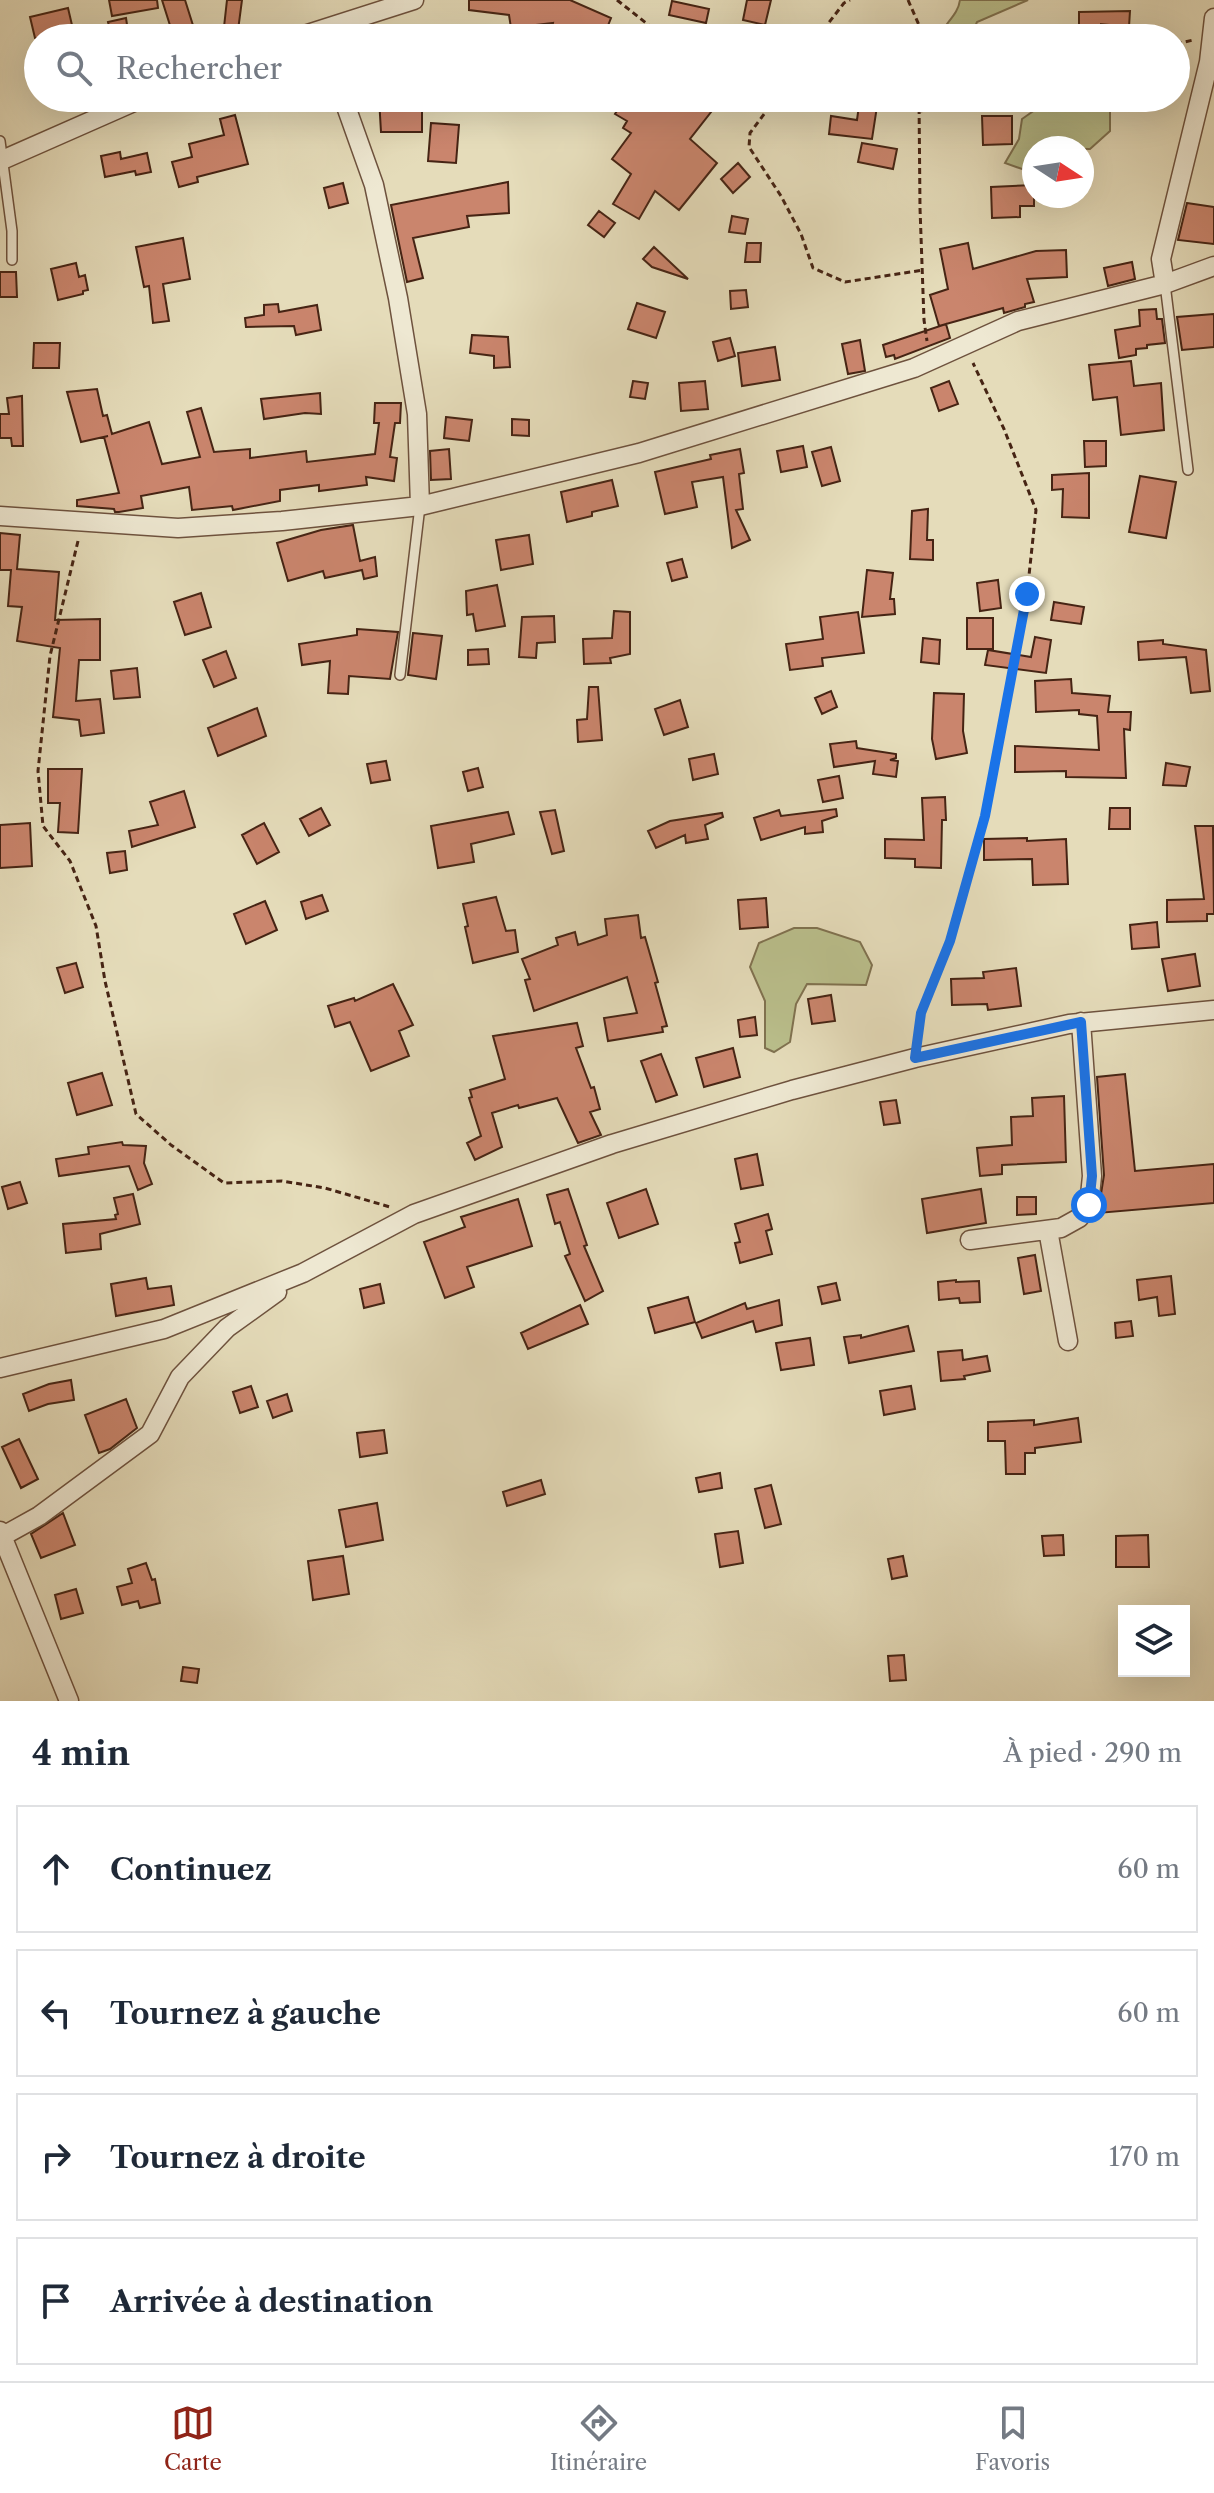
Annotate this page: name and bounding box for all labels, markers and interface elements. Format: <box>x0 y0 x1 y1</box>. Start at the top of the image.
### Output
search box <box>24 24 1190 112</box>
icon: search <box>52 46 96 90</box>
text: Rechercher <box>116 50 282 87</box>
north arrow <box>1022 136 1094 208</box>
route end <box>1009 576 1045 612</box>
route start <box>1071 1187 1107 1223</box>
map controls <box>1118 1605 1190 1677</box>
button: layers <box>1118 1605 1190 1677</box>
text: 4 min <box>32 1732 130 1774</box>
text: À pied · 290 m <box>1003 1737 1182 1769</box>
icon: ahead <box>34 1847 78 1891</box>
text: Continuez <box>110 1851 272 1888</box>
text: 60 m <box>1117 1853 1180 1885</box>
icon: left <box>34 1991 78 2035</box>
text: Tournez à gauche <box>110 1995 381 2032</box>
text: 60 m <box>1117 1997 1180 2029</box>
icon: right <box>34 2135 78 2179</box>
text: Tournez à droite <box>110 2139 366 2176</box>
text: 170 m <box>1109 2141 1180 2173</box>
icon: arrive <box>34 2279 78 2323</box>
text: Arrivée à destination <box>110 2283 433 2320</box>
tab: Carte <box>164 2401 222 2476</box>
tab: Itinéraire <box>550 2401 647 2476</box>
tab: Favoris <box>975 2401 1050 2476</box>

